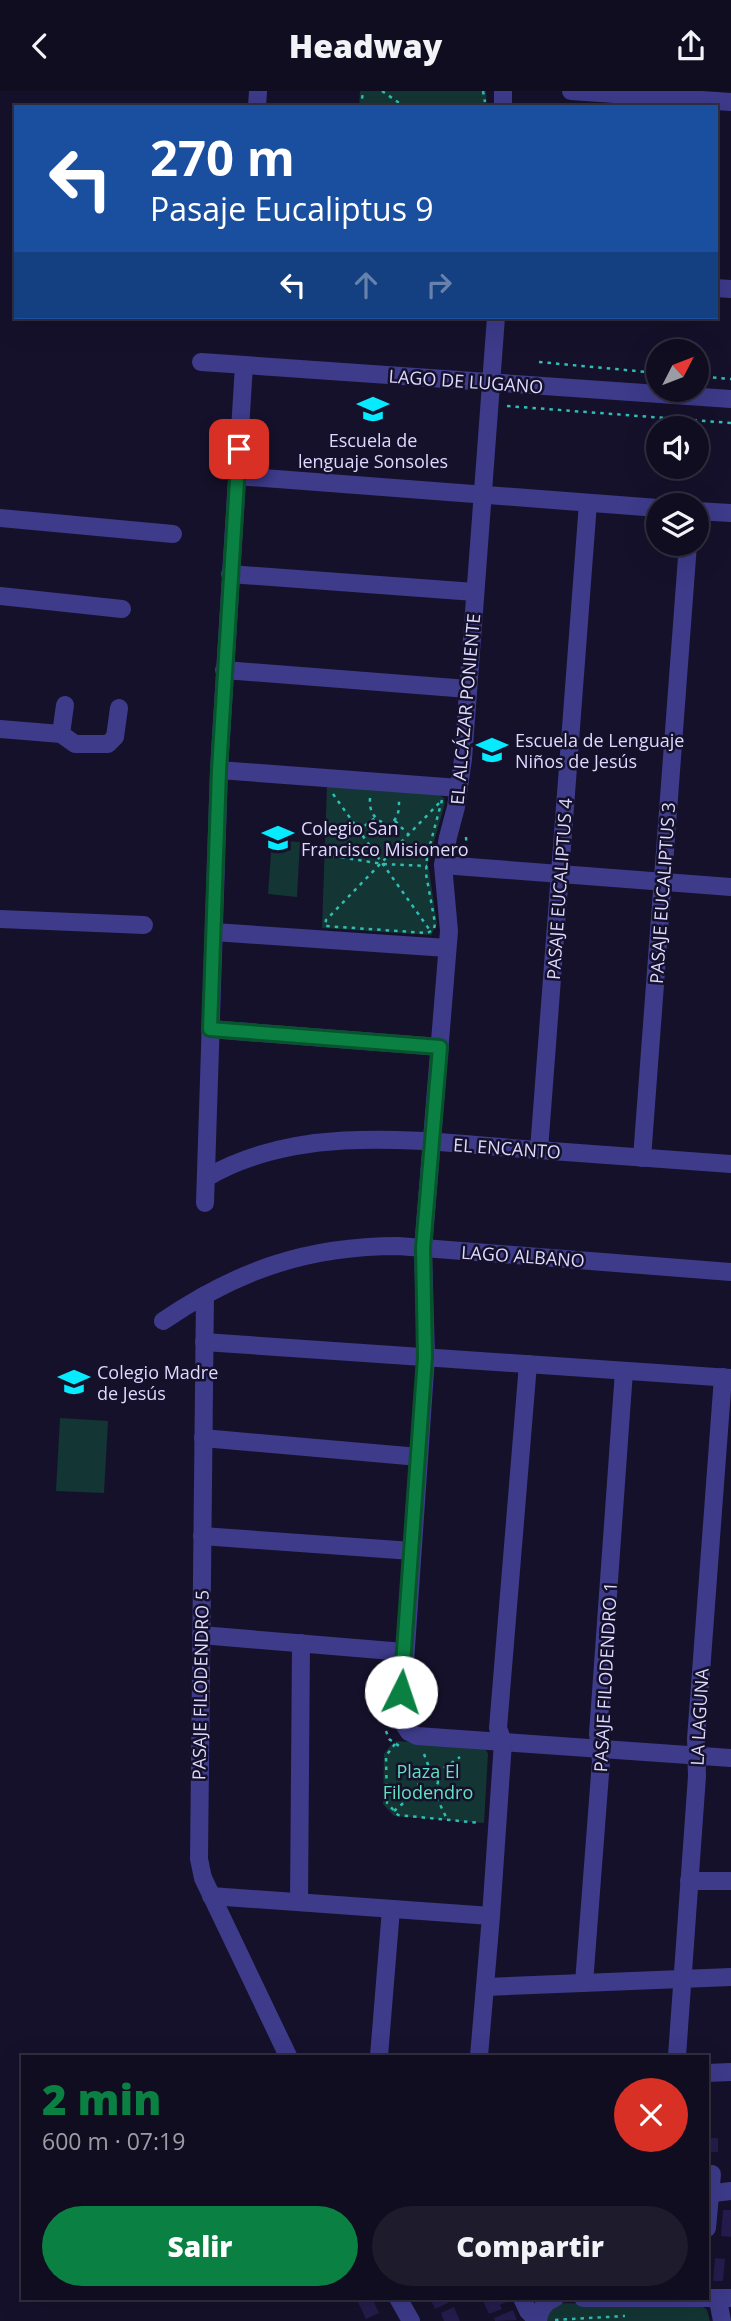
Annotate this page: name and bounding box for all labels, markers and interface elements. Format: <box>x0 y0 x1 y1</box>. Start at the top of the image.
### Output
text: Headway <box>289 24 442 67</box>
icon: back <box>21 27 59 65</box>
icon: share <box>672 27 710 65</box>
text: 270 m <box>150 124 295 190</box>
icon: left <box>35 133 126 224</box>
text: Pasaje Eucaliptus 9 <box>150 187 434 230</box>
icon: left <box>274 266 312 304</box>
icon: ahead <box>347 266 385 304</box>
icon: right <box>420 266 458 304</box>
north arrow <box>646 339 709 403</box>
map controls <box>646 339 709 556</box>
street label: LAGO DE LUGANO <box>388 364 544 398</box>
school or university icon: Escuela de lenguaje Sonsoles <box>356 392 390 426</box>
button: sound <box>646 416 709 479</box>
pin <box>209 419 269 479</box>
place label: Escuela de lenguaje Sonsoles <box>298 428 448 473</box>
icon: arrive <box>220 430 258 468</box>
button: layers <box>646 493 709 556</box>
street label: EL ALCÁZAR PONIENTE <box>445 612 485 806</box>
place label: Escuela de Lenguaje Niños de Jesús <box>515 728 684 773</box>
school or university icon: Escuela de Lenguaje Niños de Jesús <box>475 733 509 767</box>
street label: PASAJE EUCALIPTUS 4 <box>541 797 577 981</box>
street label: PASAJE EUCALIPTUS 3 <box>644 801 680 985</box>
place label: Colegio San Francisco Misionero <box>301 816 469 861</box>
school or university icon: Colegio San Francisco Misionero <box>261 821 295 855</box>
street label: EL ENCANTO <box>452 1132 562 1164</box>
street label: LAGO ALBANO <box>460 1240 586 1272</box>
place label: Colegio Madre de Jesús <box>97 1360 218 1405</box>
school or university icon: Colegio Madre de Jesús <box>57 1365 91 1399</box>
street label: PASAJE FILODENDRO 1 <box>588 1581 622 1773</box>
street label: PASAJE FILODENDRO 5 <box>186 1590 214 1780</box>
position arrow <box>364 1655 438 1729</box>
street label: LA LAGUNA <box>684 1667 714 1766</box>
park label: Plaza El Filodendro <box>383 1759 473 1804</box>
text: 2 min <box>42 2070 161 2127</box>
button: close <box>614 2078 688 2152</box>
text: 600 m · 07:19 <box>42 2125 185 2157</box>
button: Salir <box>42 2206 358 2286</box>
button: Compartir <box>372 2206 688 2286</box>

